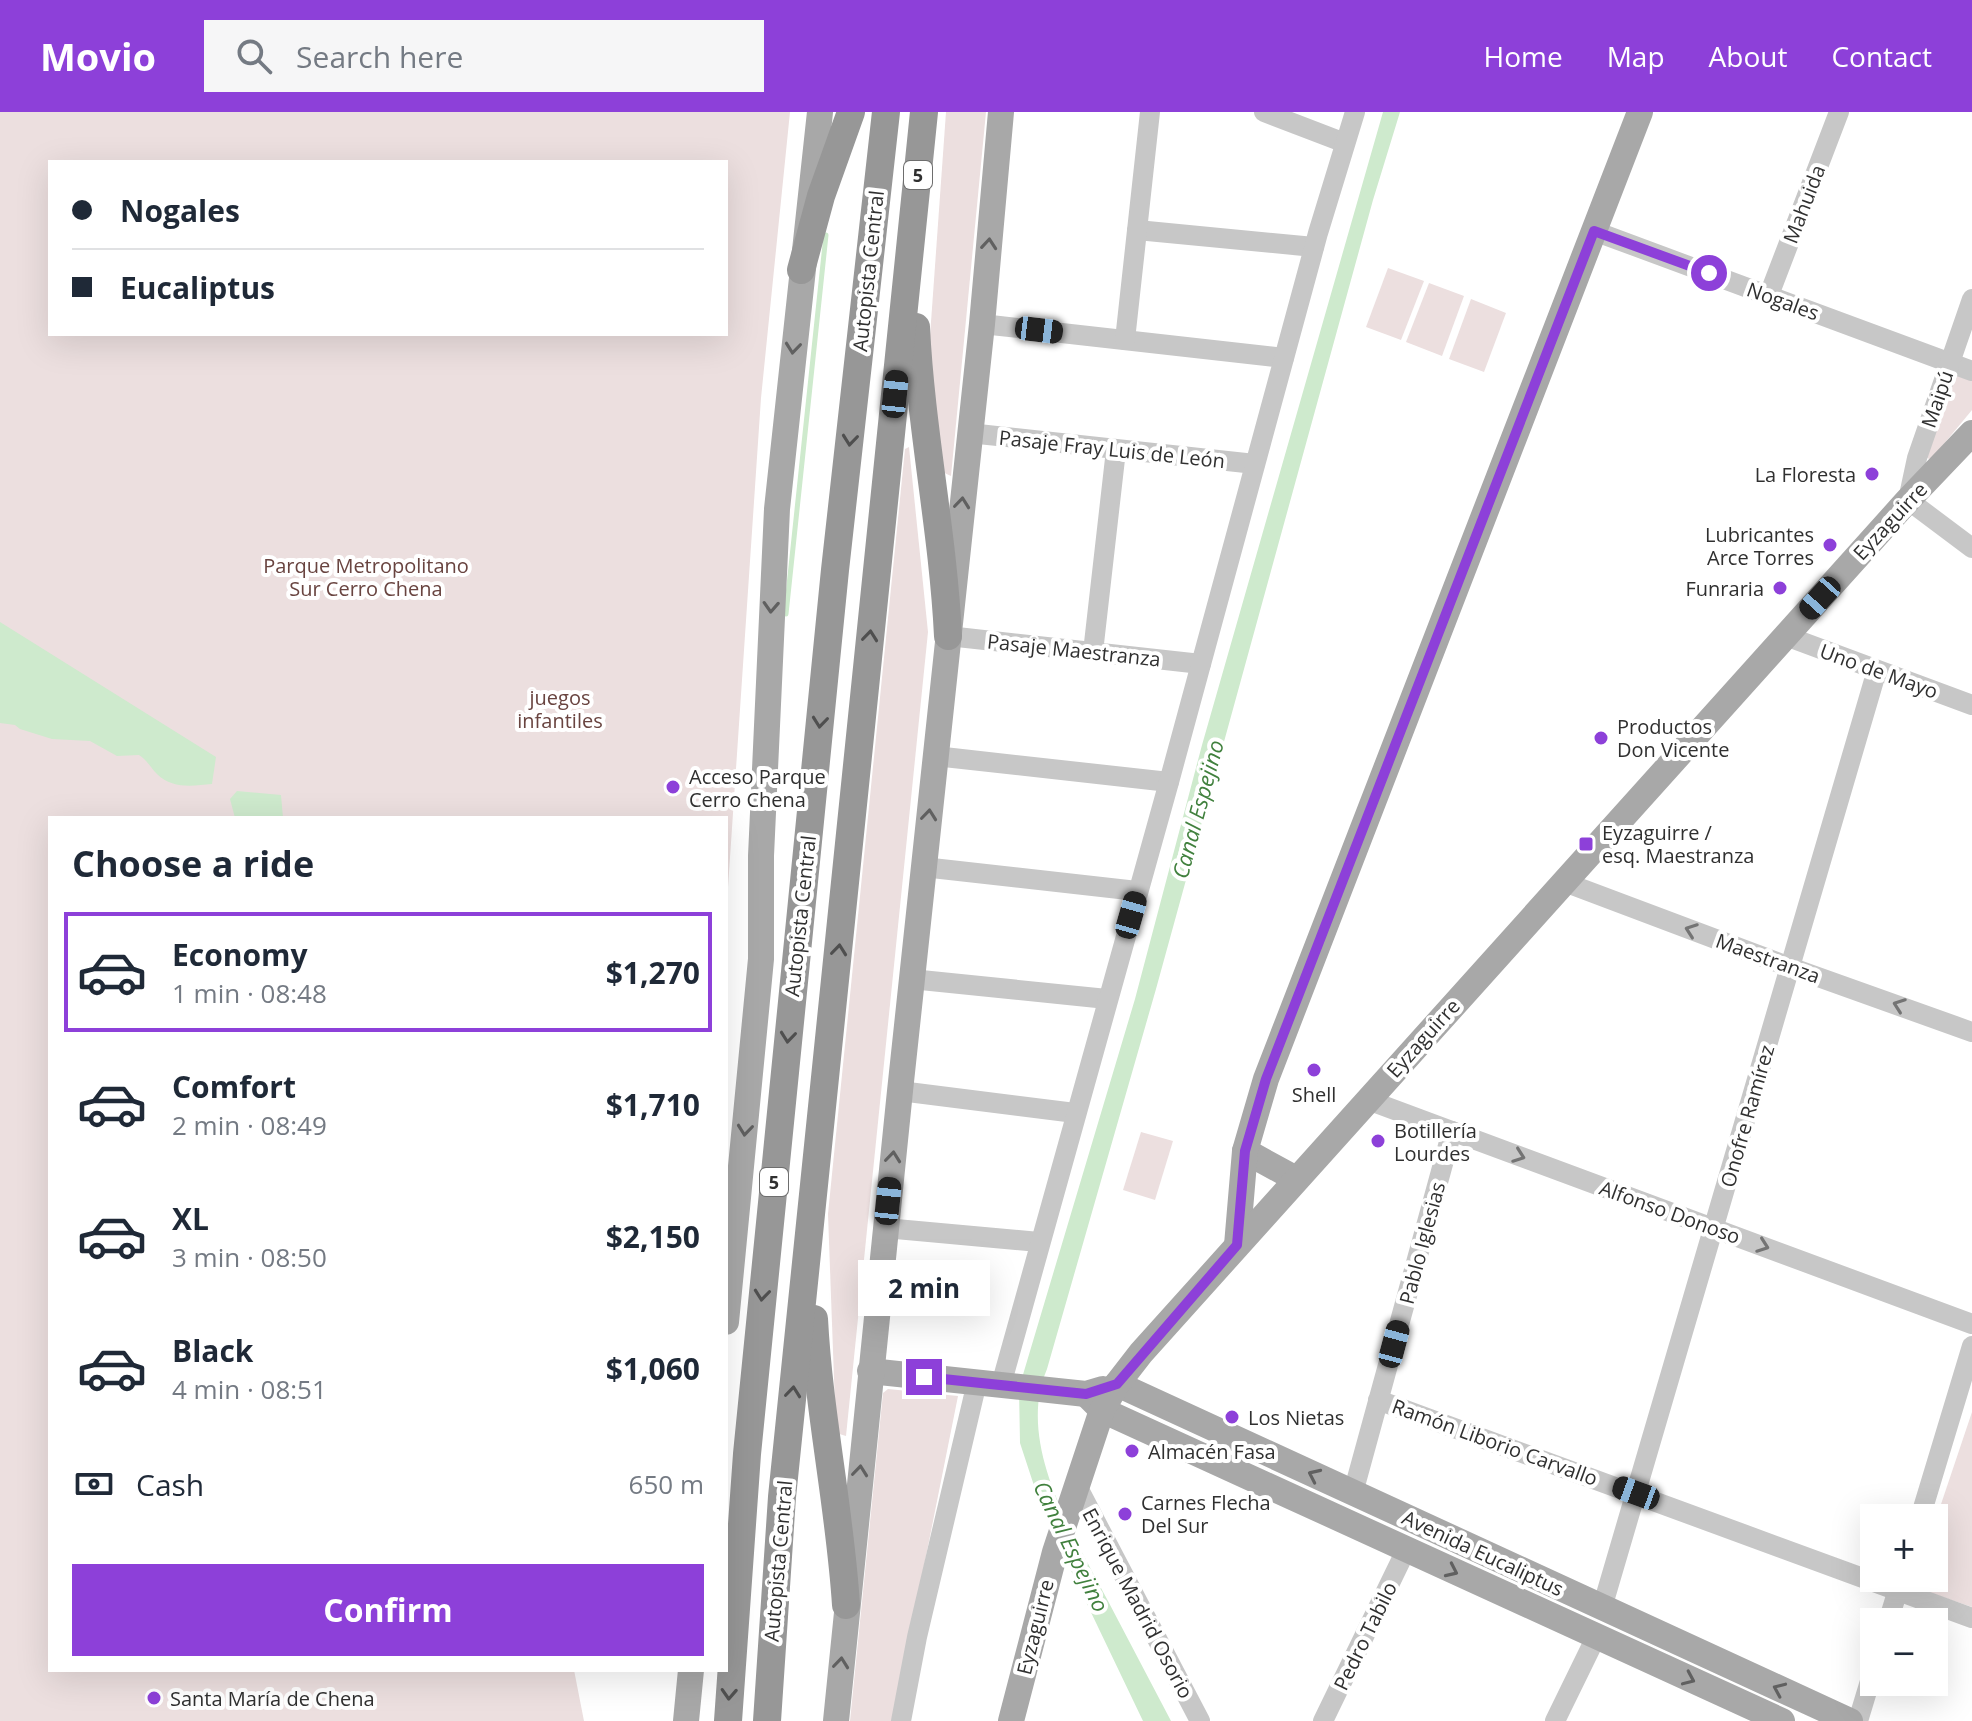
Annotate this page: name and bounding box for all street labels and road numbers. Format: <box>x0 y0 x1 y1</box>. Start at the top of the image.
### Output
road number: 5 <box>904 161 932 189</box>
street label: Mahuida <box>1777 161 1831 247</box>
street label: Autopista Central <box>846 189 890 353</box>
street label: Nogales <box>1743 276 1823 326</box>
street label: Maipú <box>1915 367 1959 431</box>
street label: Pasaje Fray Luis de León <box>998 424 1226 474</box>
street label: Eyzaguirre <box>1847 476 1933 566</box>
street label: Pasaje Maestranza <box>986 627 1162 673</box>
street label: Uno de Mayo <box>1816 637 1942 705</box>
street label: Autopista Central <box>778 834 822 998</box>
street label: Maestranza <box>1712 927 1824 989</box>
street label: Eyzaguirre <box>1380 993 1466 1083</box>
street label: Onofre Ramírez <box>1714 1042 1780 1190</box>
road number: 5 <box>760 1168 788 1196</box>
street label: Alfonso Donoso <box>1596 1174 1744 1250</box>
street label: Pablo Iglesias <box>1393 1179 1451 1307</box>
street label: Ramón Liborio Carvallo <box>1389 1392 1601 1492</box>
street label: Autopista Central <box>757 1479 799 1643</box>
street label: Enrique Madrid Osorio <box>1076 1503 1200 1703</box>
street label: Avenida Eucaliptus <box>1398 1504 1568 1602</box>
street label: Eyzaguirre <box>1010 1576 1060 1678</box>
street label: Pedro Tabilo <box>1327 1577 1403 1695</box>

